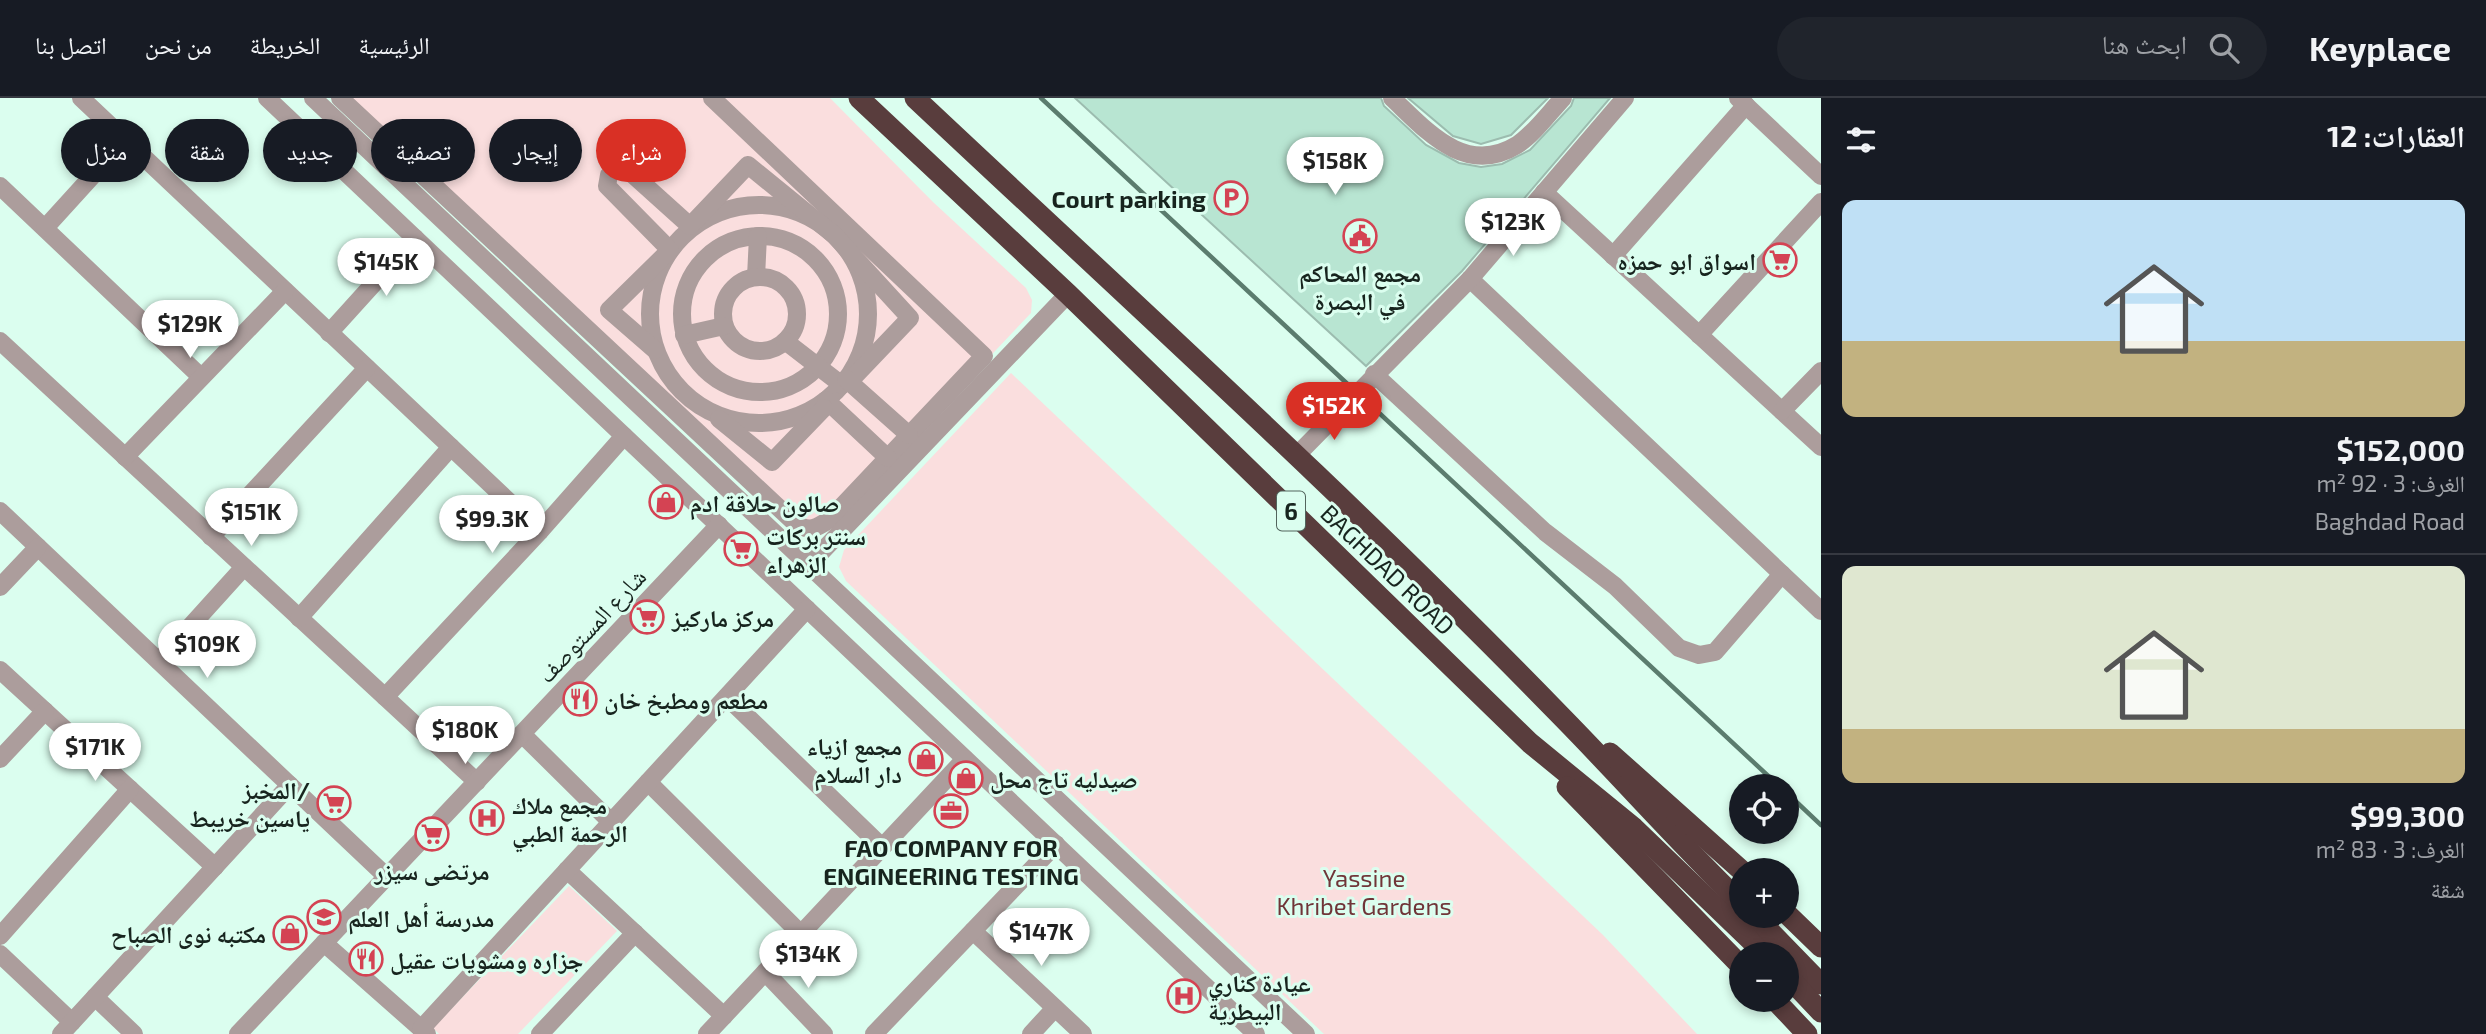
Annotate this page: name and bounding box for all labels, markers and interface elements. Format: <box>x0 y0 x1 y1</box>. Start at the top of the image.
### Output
search box <box>1777 17 2267 80</box>
text: ابحث هنا <box>2102 28 2187 59</box>
text: Keyplace <box>2309 28 2451 68</box>
icon: search <box>2205 29 2243 67</box>
text: اتصل بنا <box>35 30 107 59</box>
text: من نحن <box>145 30 212 59</box>
text: الخريطة <box>250 30 320 59</box>
text: الرئيسية <box>358 30 430 59</box>
text: العقارات: 12 <box>2327 117 2465 153</box>
chip: منزل <box>61 119 151 182</box>
chip: شقة <box>165 119 249 182</box>
chip: جديد <box>263 119 357 182</box>
chip: تصفية <box>371 119 475 182</box>
chip: إيجار <box>489 119 582 182</box>
chip: شراء <box>596 119 686 182</box>
icon: filters <box>1842 121 1880 159</box>
pin: $158K <box>1286 138 1384 197</box>
text: $158K <box>1303 146 1367 174</box>
parking icon: Court parking <box>1212 179 1250 217</box>
place label: Court parking <box>1051 184 1206 213</box>
pin: $123K <box>1464 198 1562 258</box>
text: $123K <box>1481 207 1545 235</box>
public building icon: مجمع المحاكم في البصرة <box>1341 217 1379 255</box>
pin: $145K <box>337 238 435 298</box>
supermarket icon: اسواق ابو حمزه <box>1761 241 1799 279</box>
place label: اسواق ابو حمزه <box>1618 246 1756 276</box>
icon: home <box>2091 246 2217 372</box>
text: $145K <box>353 247 419 275</box>
place label: مجمع المحاكم في البصرة <box>1299 258 1421 320</box>
pin: $129K <box>141 300 239 360</box>
text: $129K <box>158 309 222 337</box>
pin: $152K <box>1285 382 1383 442</box>
text: $152K <box>1302 391 1366 419</box>
text: $152,000 <box>2337 431 2465 467</box>
text: الغرف: 3 · 92 m² <box>2316 469 2465 497</box>
shop icon: صالون حلاقة ادم <box>647 483 685 521</box>
place label: صالون حلاقة ادم <box>690 488 839 521</box>
pin: $151K <box>202 489 300 548</box>
road number: 6 <box>1277 492 1305 530</box>
pin: $99.3K <box>435 496 549 555</box>
text: $151K <box>221 497 281 525</box>
street label: BAGHDAD ROAD <box>1315 498 1461 640</box>
text: $99.3K <box>455 504 529 532</box>
text: Baghdad Road <box>2315 507 2465 535</box>
place label: سنتر بركات الزهراء <box>766 521 866 578</box>
supermarket icon: سنتر بركات الزهراء <box>722 530 760 568</box>
street label: شارع المستوصف <box>531 562 653 690</box>
supermarket icon: مركز ماركيز <box>628 598 666 636</box>
place label: مركز ماركيز <box>671 603 774 632</box>
icon: home <box>2091 612 2217 738</box>
pin: $109K <box>158 620 256 680</box>
text: $109K <box>174 629 240 657</box>
restaurant icon: مطعم ومطبخ خان <box>561 680 599 718</box>
place label: مطعم ومطبخ خان <box>604 685 768 717</box>
pin: $180K <box>416 706 514 766</box>
text: $180K <box>432 715 498 743</box>
pin: $171K <box>46 724 144 783</box>
place label: مجمع ازياء دار السلام <box>806 731 902 792</box>
text: $171K <box>65 732 125 760</box>
shop icon: مجمع ازياء دار السلام <box>907 740 945 778</box>
shop icon: صيدليه تاج محل <box>947 759 985 797</box>
place label: صيدليه تاج محل <box>990 764 1138 795</box>
map controls <box>1729 774 1799 1012</box>
button: locate <box>1729 774 1799 844</box>
place label: المخبز/ ياسين خريبط <box>189 775 310 833</box>
supermarket icon: المخبز/ ياسين خريبط <box>315 784 353 822</box>
place label: مجمع ملاك الرحمة الطبي <box>512 790 628 852</box>
office icon: FAO COMPANY FOR ENGINEERING TESTING <box>932 792 970 830</box>
text: $99,300 <box>2350 797 2465 833</box>
hospital icon: مجمع ملاك الرحمة الطبي <box>468 799 506 837</box>
supermarket icon: مرتضى سيزر <box>413 815 451 853</box>
place label: FAO COMPANY FOR ENGINEERING TESTING <box>823 833 1079 890</box>
text: الغرف: 3 · 83 m² <box>2316 835 2465 863</box>
place label: مرتضى سيزر <box>373 856 490 886</box>
button: + <box>1729 858 1799 928</box>
park label: Yassine Khribet Gardens <box>1276 863 1452 920</box>
text: شقة <box>2431 875 2465 903</box>
school or university icon: مدرسة أهل العلم <box>305 898 343 936</box>
place label: مدرسة أهل العلم <box>348 902 494 935</box>
pin: $147K <box>992 908 1090 968</box>
shop icon: مكتبه نوى الصباح <box>271 914 309 952</box>
text: $147K <box>1009 917 1073 945</box>
place label: مكتبه نوى الصباح <box>111 919 266 950</box>
pin: $134K <box>759 930 857 990</box>
text: $134K <box>775 939 841 967</box>
restaurant icon: جزاره ومشويات عقيل <box>347 940 385 978</box>
button: − <box>1729 942 1799 1012</box>
place label: جزاره ومشويات عقيل <box>390 945 583 975</box>
place label: عيادة كناري البيطرية <box>1208 968 1311 1025</box>
hospital icon: عيادة كناري البيطرية <box>1165 977 1203 1015</box>

